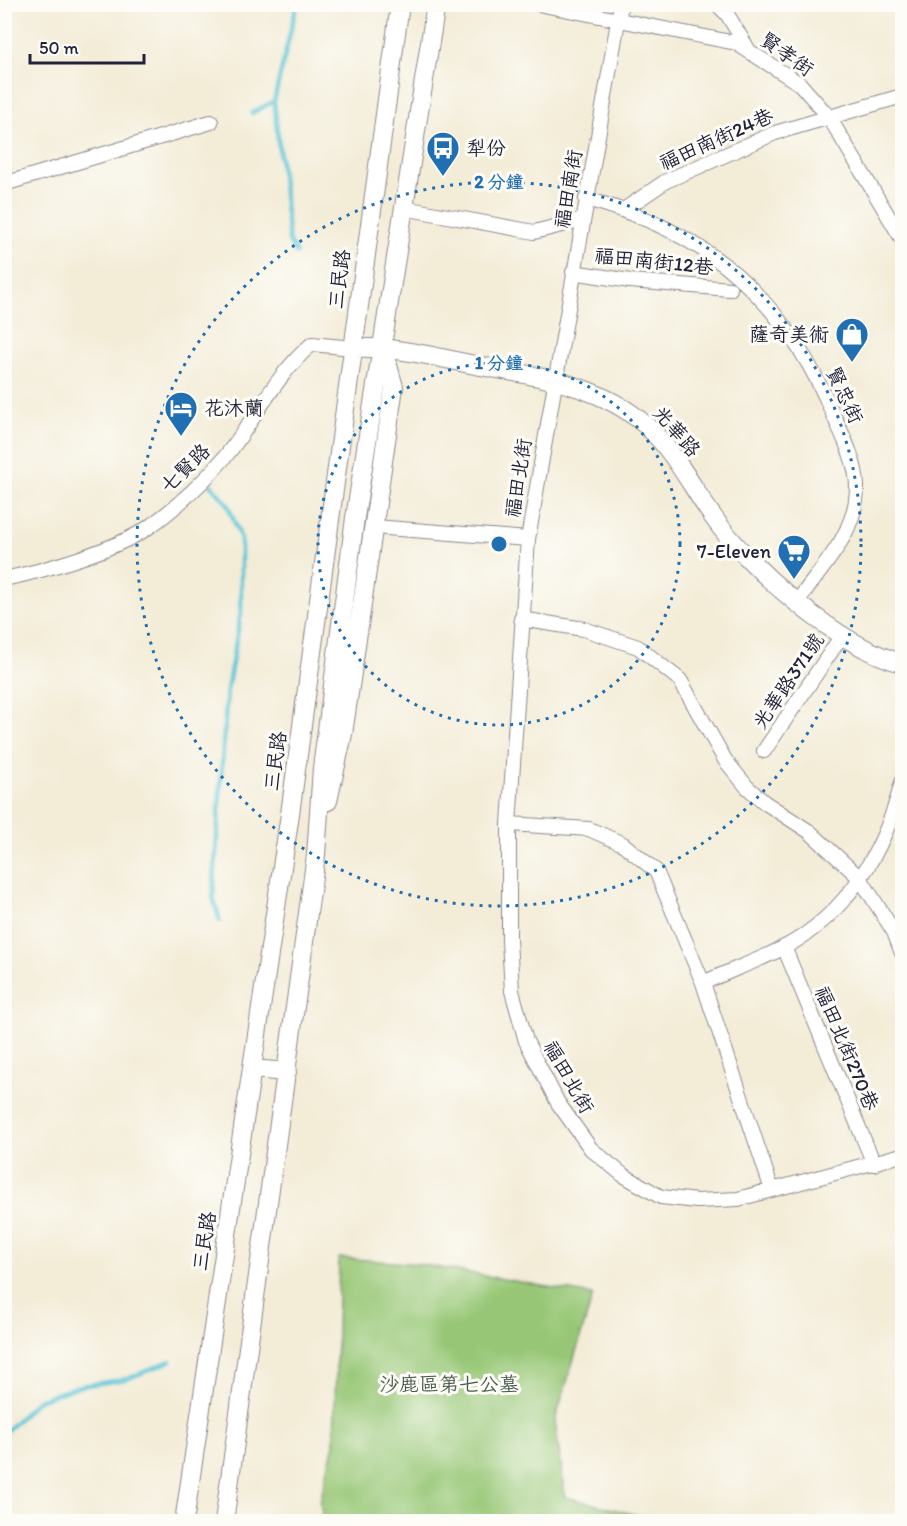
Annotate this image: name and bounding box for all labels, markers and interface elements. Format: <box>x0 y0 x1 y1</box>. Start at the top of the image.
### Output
scale bar <box>30 27 144 65</box>
street label: 賢孝街 <box>756 27 818 81</box>
text: 50 m <box>39 37 79 59</box>
street label: 福田南街24巷 <box>655 103 778 175</box>
bus stop icon: 犁份 <box>425 130 461 177</box>
place label: 犁份 <box>466 136 506 160</box>
street label: 福田南街 <box>549 148 587 230</box>
text: 2 分鐘 <box>474 171 524 193</box>
street label: 福田南街12巷 <box>593 243 716 279</box>
street label: 三民路 <box>323 247 355 310</box>
shop icon: 薩奇美術 <box>834 316 870 363</box>
place label: 薩奇美術 <box>749 322 829 346</box>
text: 1 分鐘 <box>475 352 523 374</box>
street label: 賢忠街 <box>821 363 869 427</box>
hotel icon: 花沐蘭 <box>163 390 199 437</box>
place label: 花沐蘭 <box>204 396 264 420</box>
street label: 光華路 <box>648 400 706 462</box>
street label: 福田北街 <box>500 437 536 519</box>
street label: 七賢路 <box>155 438 216 497</box>
supermarket icon: 7-Eleven <box>776 533 812 580</box>
centre of rings <box>489 534 509 554</box>
place label: 7-Eleven <box>697 539 771 563</box>
street label: 光華路371號 <box>747 629 829 733</box>
street label: 三民路 <box>259 729 291 792</box>
street label: 福田北街270巷 <box>810 982 884 1115</box>
street label: 福田北街 <box>539 1036 599 1118</box>
street label: 三民路 <box>187 1209 221 1273</box>
park label: 沙鹿區第七公墓 <box>379 1372 519 1396</box>

